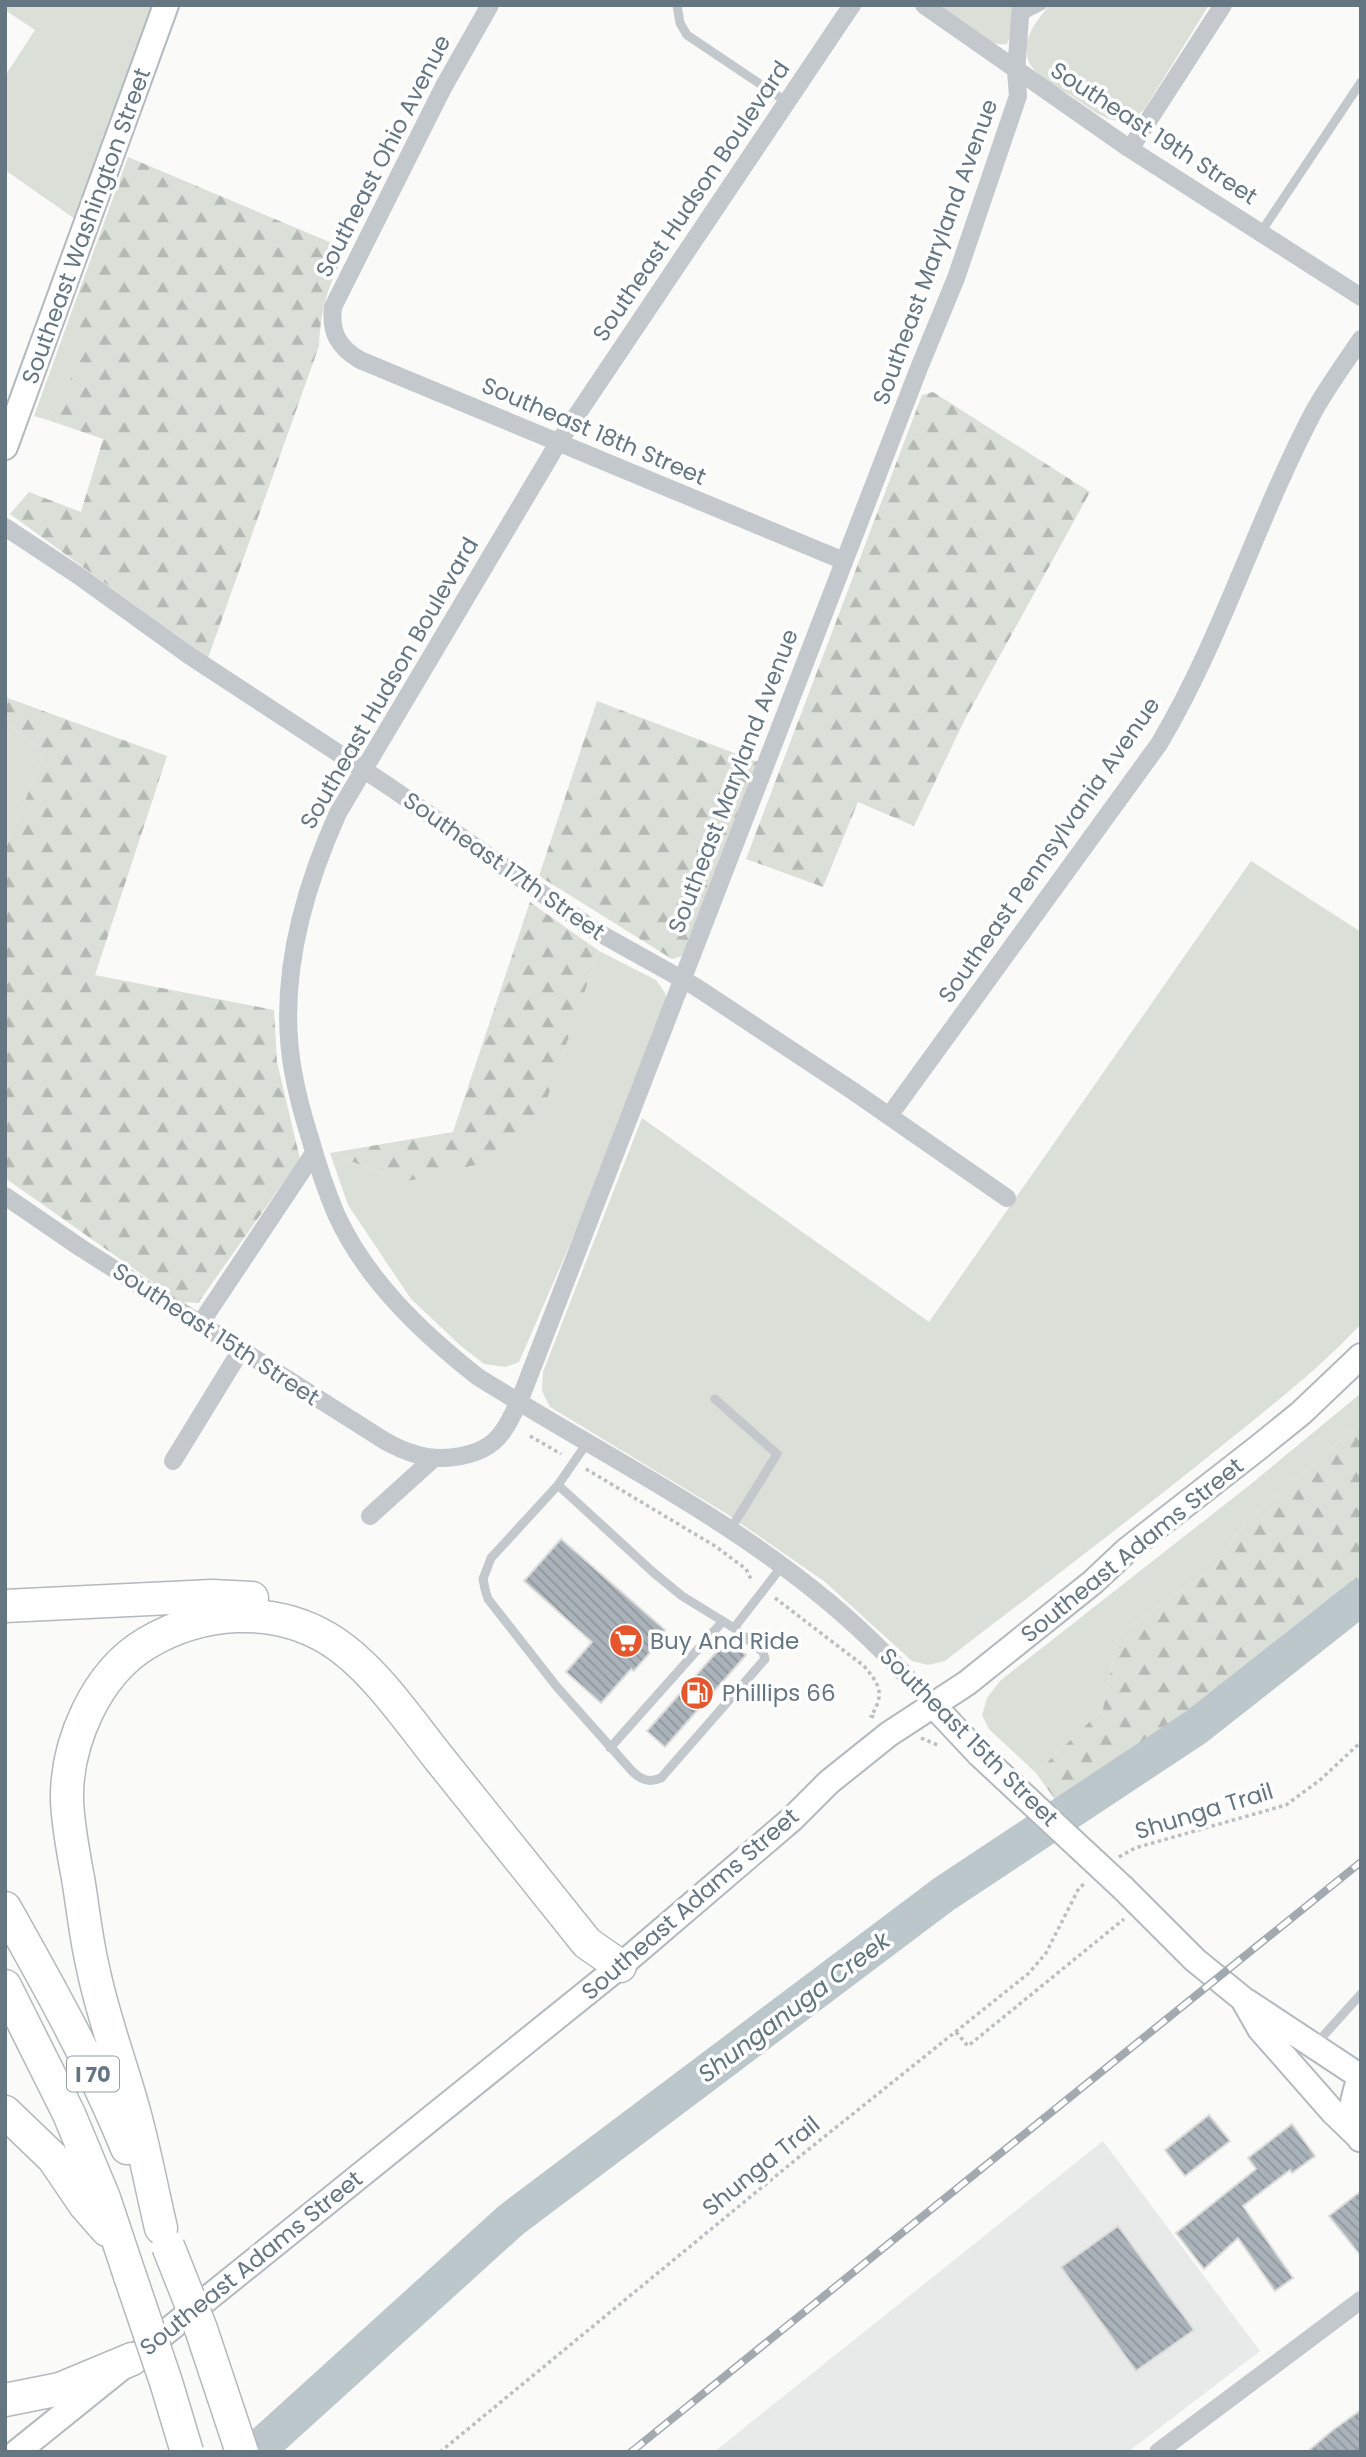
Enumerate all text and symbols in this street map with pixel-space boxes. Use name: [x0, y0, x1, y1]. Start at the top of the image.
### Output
street label: Southeast Ohio Avenue: [308, 29, 458, 283]
street label: Southeast Hudson Boulevard: [585, 54, 797, 348]
street label: Southeast 19th Street: [1044, 54, 1264, 212]
street label: Southeast Washington Street: [14, 63, 158, 389]
street label: Southeast Maryland Avenue: [865, 95, 1005, 409]
street label: Southeast 18th Street: [477, 369, 711, 493]
street label: Southeast Hudson Boulevard: [292, 531, 486, 835]
street label: Southeast Maryland Avenue: [660, 624, 806, 938]
street label: Southeast Pennsylvania Avenue: [931, 691, 1167, 1009]
street label: Southeast 17th Street: [397, 784, 611, 948]
street label: Southeast 15th Street: [106, 1255, 326, 1413]
street label: Southeast Adams Street: [1014, 1450, 1250, 1650]
supermarket icon: Buy And Ride: [607, 1622, 645, 1660]
place label: Buy And Ride: [650, 1625, 799, 1657]
street label: Southeast 15th Street: [873, 1641, 1065, 1833]
fuel station icon: Phillips 66: [678, 1674, 716, 1712]
place label: Phillips 66: [722, 1677, 836, 1709]
street label: Shunga Trail: [1131, 1775, 1277, 1847]
street label: Southeast Adams Street: [575, 1801, 805, 2007]
water label: Shunganuga Creek: [691, 1923, 898, 2090]
road number: I 70: [67, 2056, 119, 2092]
street label: Shunga Trail: [695, 2109, 827, 2223]
street label: Southeast Adams Street: [133, 2163, 369, 2363]

